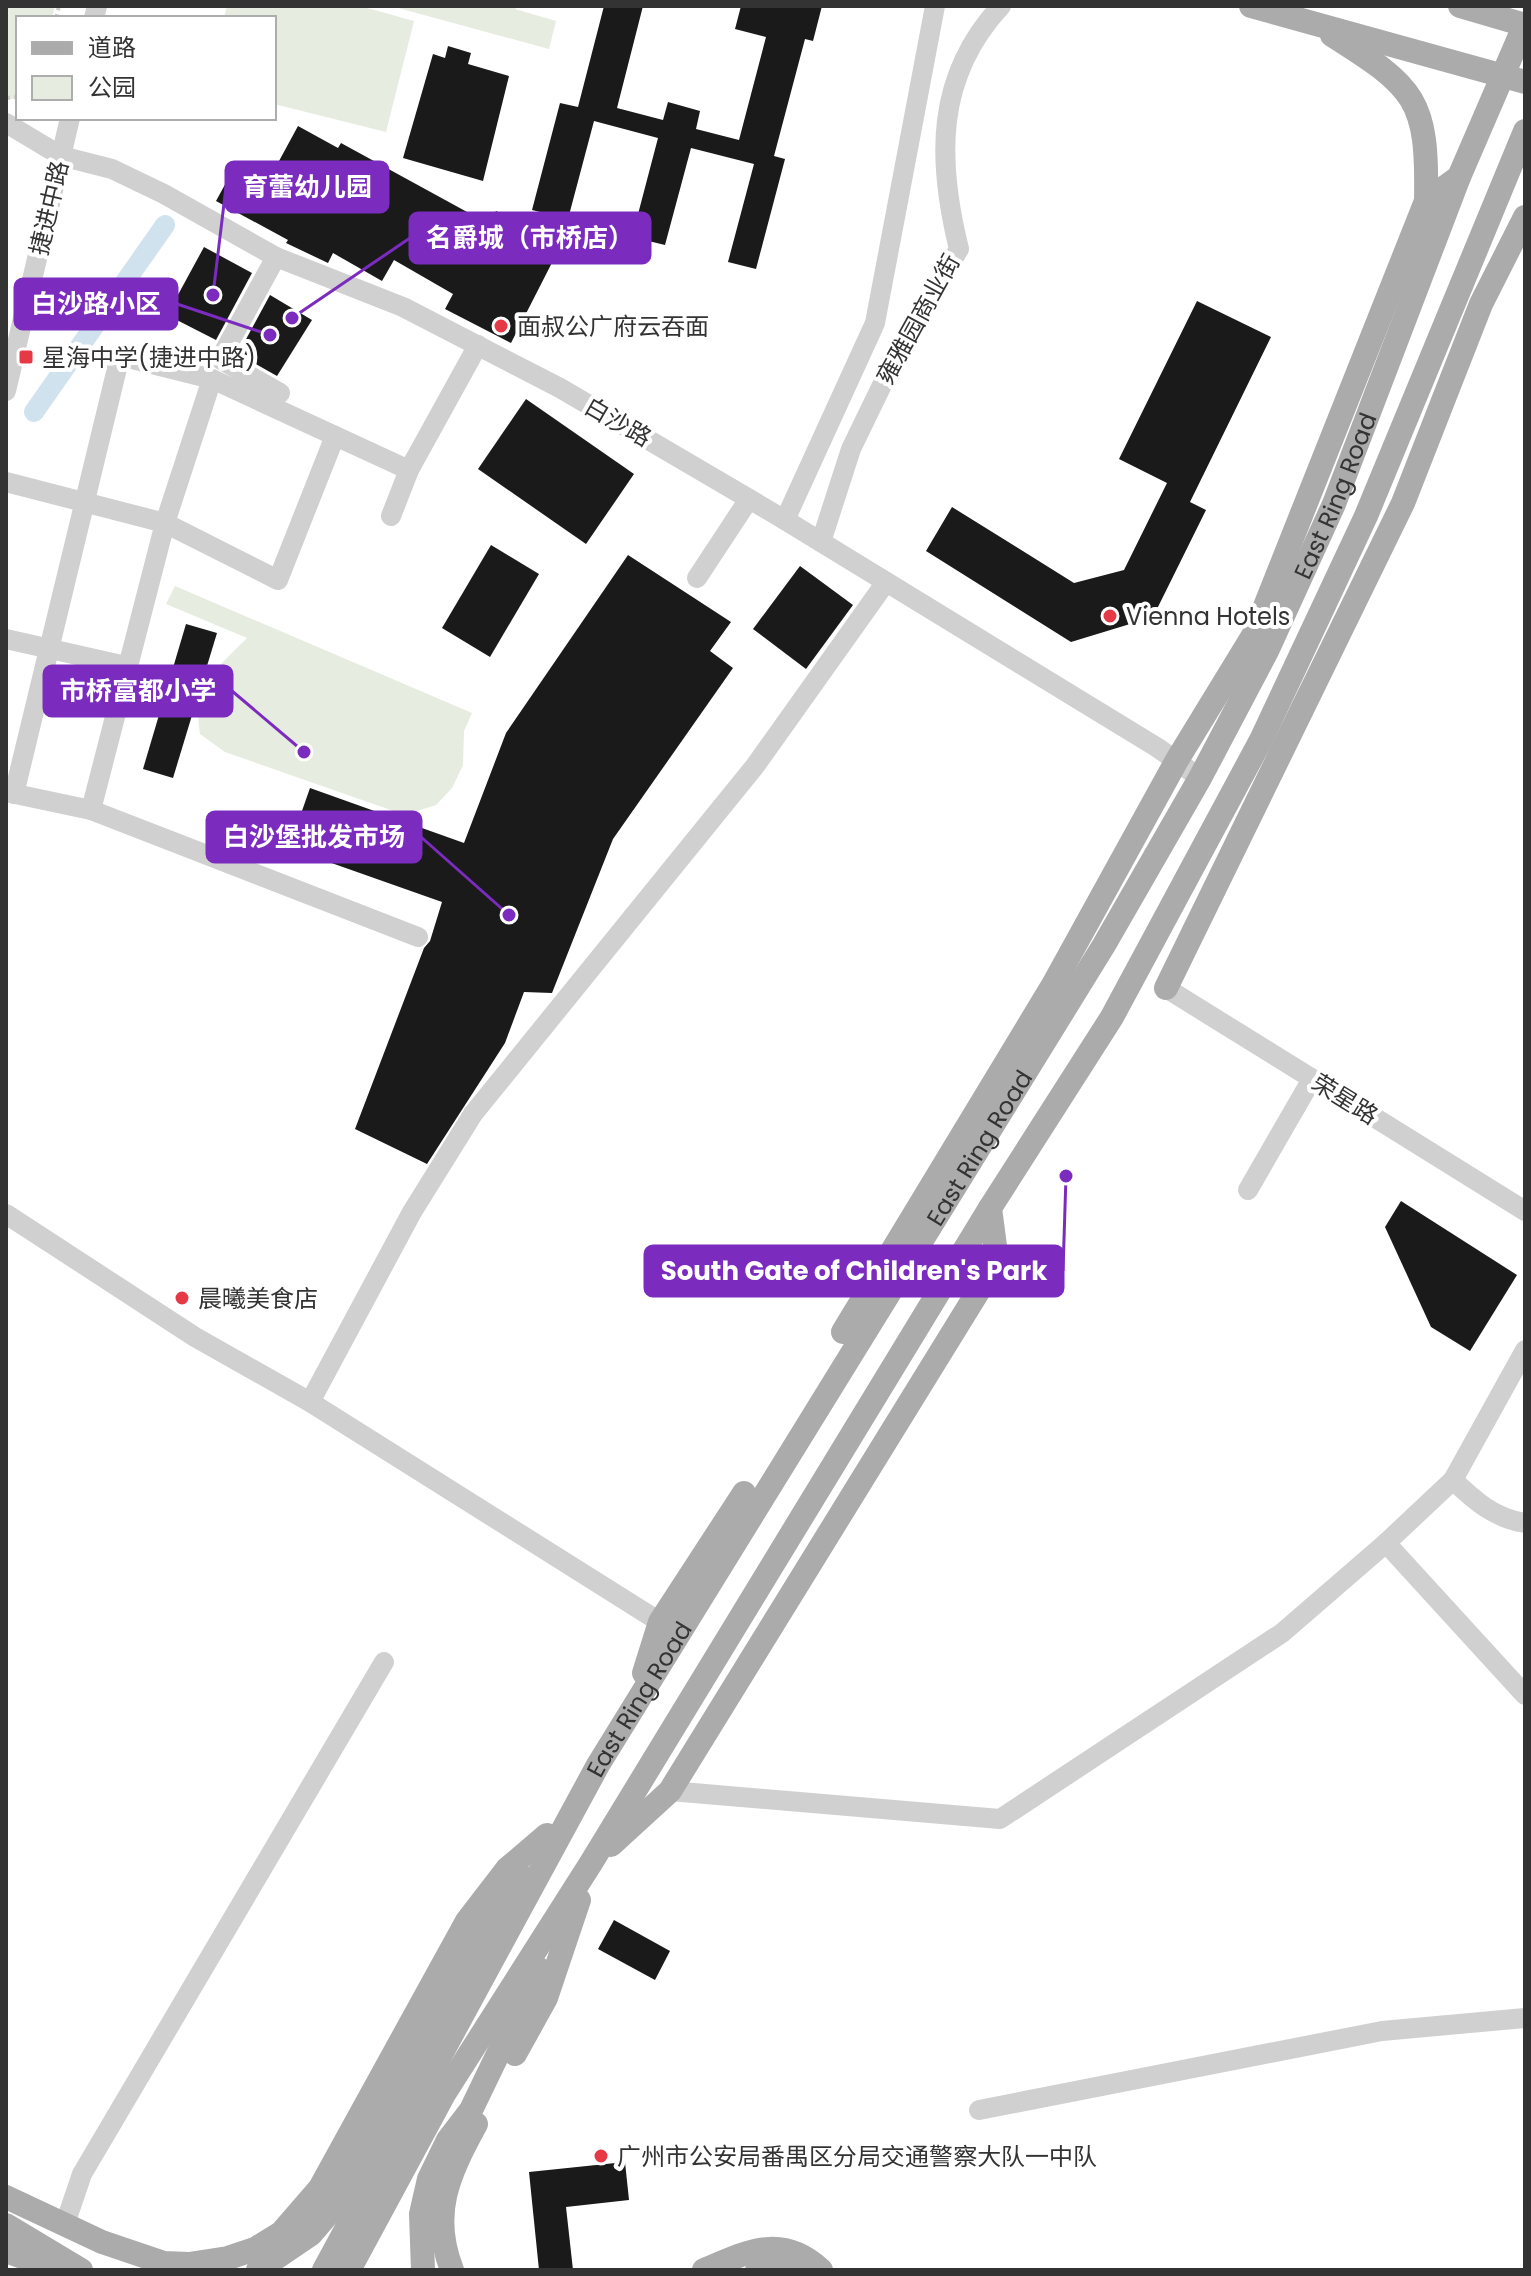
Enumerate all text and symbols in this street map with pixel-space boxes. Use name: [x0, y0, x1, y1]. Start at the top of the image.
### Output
legend: [16, 16, 276, 120]
text: 道路: [88, 31, 136, 64]
text: 公园: [88, 71, 136, 104]
street label: 捷进中路: [22, 158, 76, 258]
callout: 育蕾幼儿园: [226, 162, 388, 212]
text: 育蕾幼儿园: [242, 169, 372, 205]
callout: 名爵城（市桥店）: [410, 213, 650, 263]
text: 名爵城（市桥店）: [426, 220, 634, 256]
street label: 雍雅园商业街: [869, 248, 967, 390]
callout: 白沙路小区: [15, 279, 177, 329]
text: 白沙路小区: [31, 286, 161, 322]
place label: 面叔公广府云吞面: [517, 310, 709, 343]
marker: 面叔公广府云吞面: [492, 317, 510, 335]
place label: 星海中学(捷进中路): [42, 341, 256, 374]
marker: 星海中学(捷进中路): [17, 348, 35, 366]
street label: 白沙路: [579, 390, 657, 454]
street label: East Ring Road: [1286, 408, 1384, 584]
place label: Vienna Hotels: [1126, 600, 1290, 633]
marker: Vienna Hotels: [1101, 607, 1119, 625]
callout: 市桥富都小学: [44, 666, 232, 716]
text: 市桥富都小学: [60, 673, 216, 709]
callout: 白沙堡批发市场: [207, 812, 421, 862]
text: 白沙堡批发市场: [223, 819, 405, 855]
street label: East Ring Road: [918, 1064, 1040, 1232]
street label: 荣星路: [1306, 1066, 1384, 1132]
callout: South Gate of Children's Park: [645, 1246, 1063, 1296]
text: South Gate of Children's Park: [661, 1253, 1047, 1289]
place label: 晨曦美食店: [198, 1282, 318, 1315]
marker: 晨曦美食店: [173, 1289, 191, 1307]
street label: East Ring Road: [578, 1615, 699, 1783]
place label: 广州市公安局番禺区分局交通警察大队一中队: [617, 2140, 1097, 2173]
marker: 广州市公安局番禺区分局交通警察大队一中队: [592, 2147, 610, 2165]

